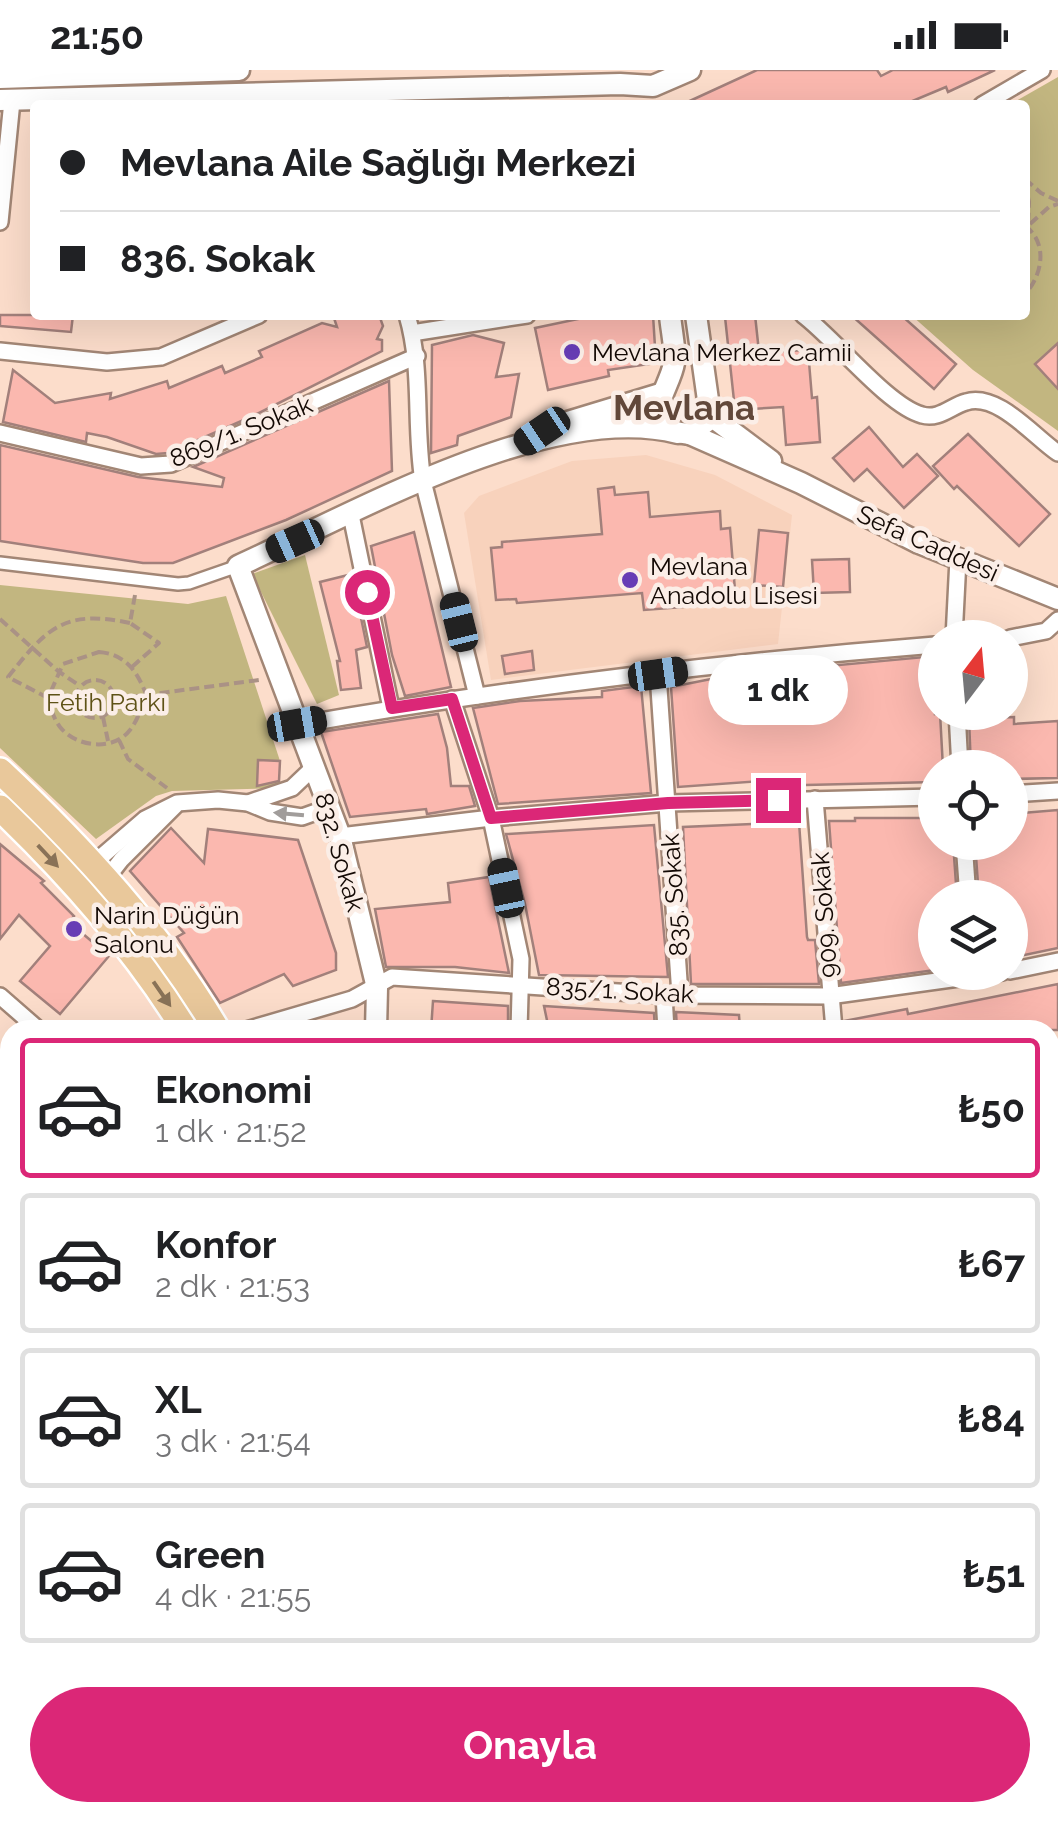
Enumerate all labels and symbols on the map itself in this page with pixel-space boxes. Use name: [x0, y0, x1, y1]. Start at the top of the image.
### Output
place label: Mevlana Merkez Camii: [592, 337, 852, 367]
marker: Mevlana Merkez Camii: [561, 341, 583, 363]
district label: Mevlana: [613, 387, 755, 428]
street label: 869/1. Sokak: [165, 389, 317, 473]
car: [509, 402, 575, 460]
street label: Sefa Caddesi: [852, 498, 1004, 588]
car: [261, 515, 329, 567]
place label: Mevlana Anadolu Lisesi: [650, 551, 818, 610]
marker: Mevlana Anadolu Lisesi: [619, 569, 641, 591]
route start: [345, 570, 390, 615]
car: [437, 589, 481, 655]
north arrow: [918, 620, 1028, 730]
car: [626, 655, 690, 693]
callout: 1 dk: [708, 655, 848, 725]
park label: Fetih Parkı: [46, 687, 166, 717]
car: [265, 704, 329, 744]
route end: [756, 778, 801, 823]
street label: 832. Sokak: [309, 789, 371, 916]
one-way arrow: [273, 805, 304, 821]
street label: 835. Sokak: [655, 832, 693, 957]
one-way arrow: [36, 844, 59, 868]
street label: 909. Sokak: [805, 850, 843, 979]
car: [485, 856, 527, 920]
place label: Narin Düğün Salonu: [94, 900, 240, 959]
marker: Narin Düğün Salonu: [63, 918, 85, 940]
street label: 835/1. Sokak: [545, 971, 696, 1009]
one-way arrow: [152, 981, 171, 1008]

